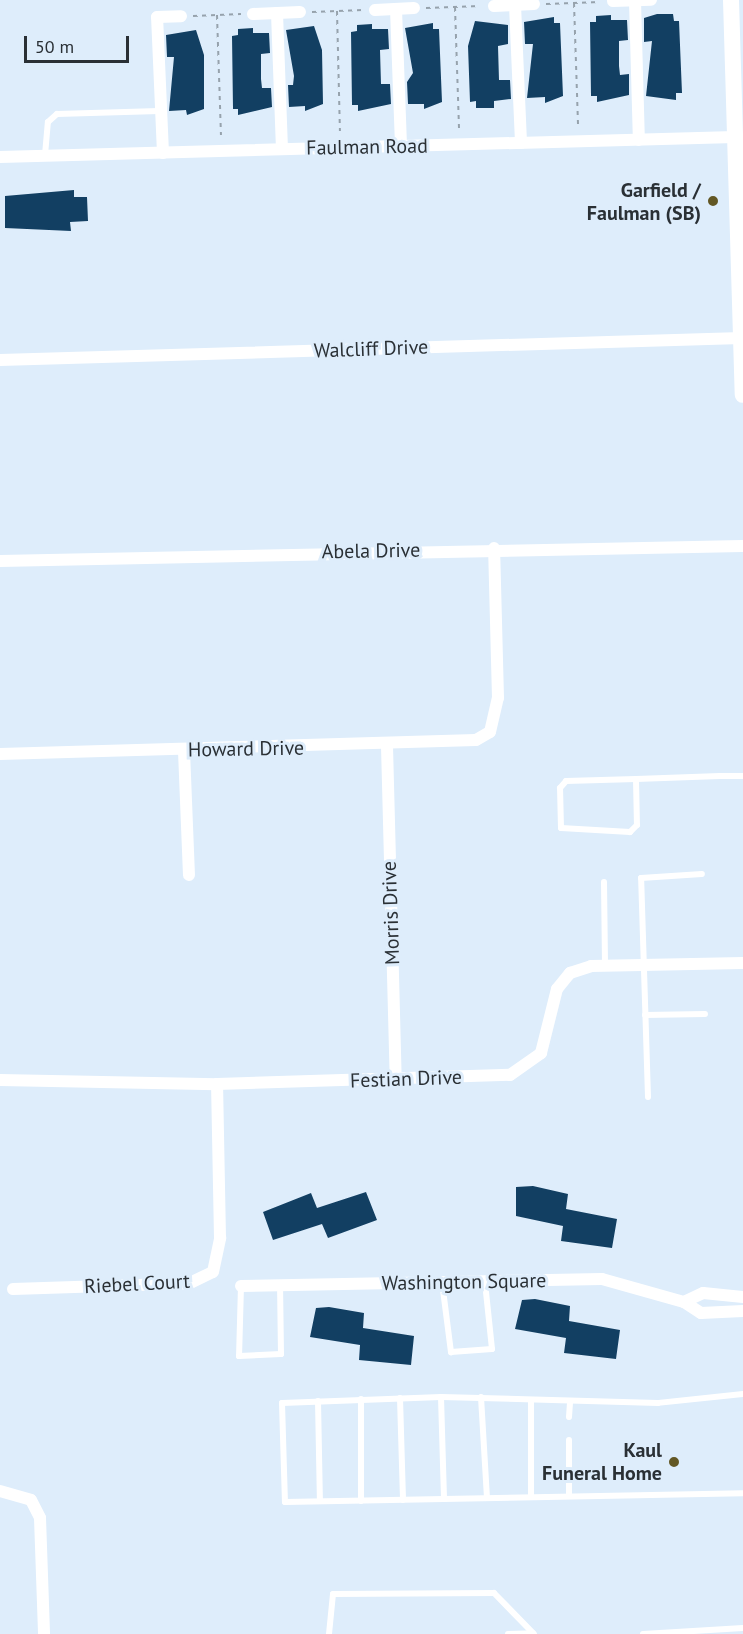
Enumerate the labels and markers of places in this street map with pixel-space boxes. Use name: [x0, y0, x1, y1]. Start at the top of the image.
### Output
place label: Garfield / Faulman (SB): [587, 178, 701, 225]
marker: Garfield / Faulman (SB): [706, 194, 720, 208]
place label: Kaul Funeral Home: [542, 1438, 662, 1485]
marker: Kaul Funeral Home: [667, 1455, 681, 1469]

